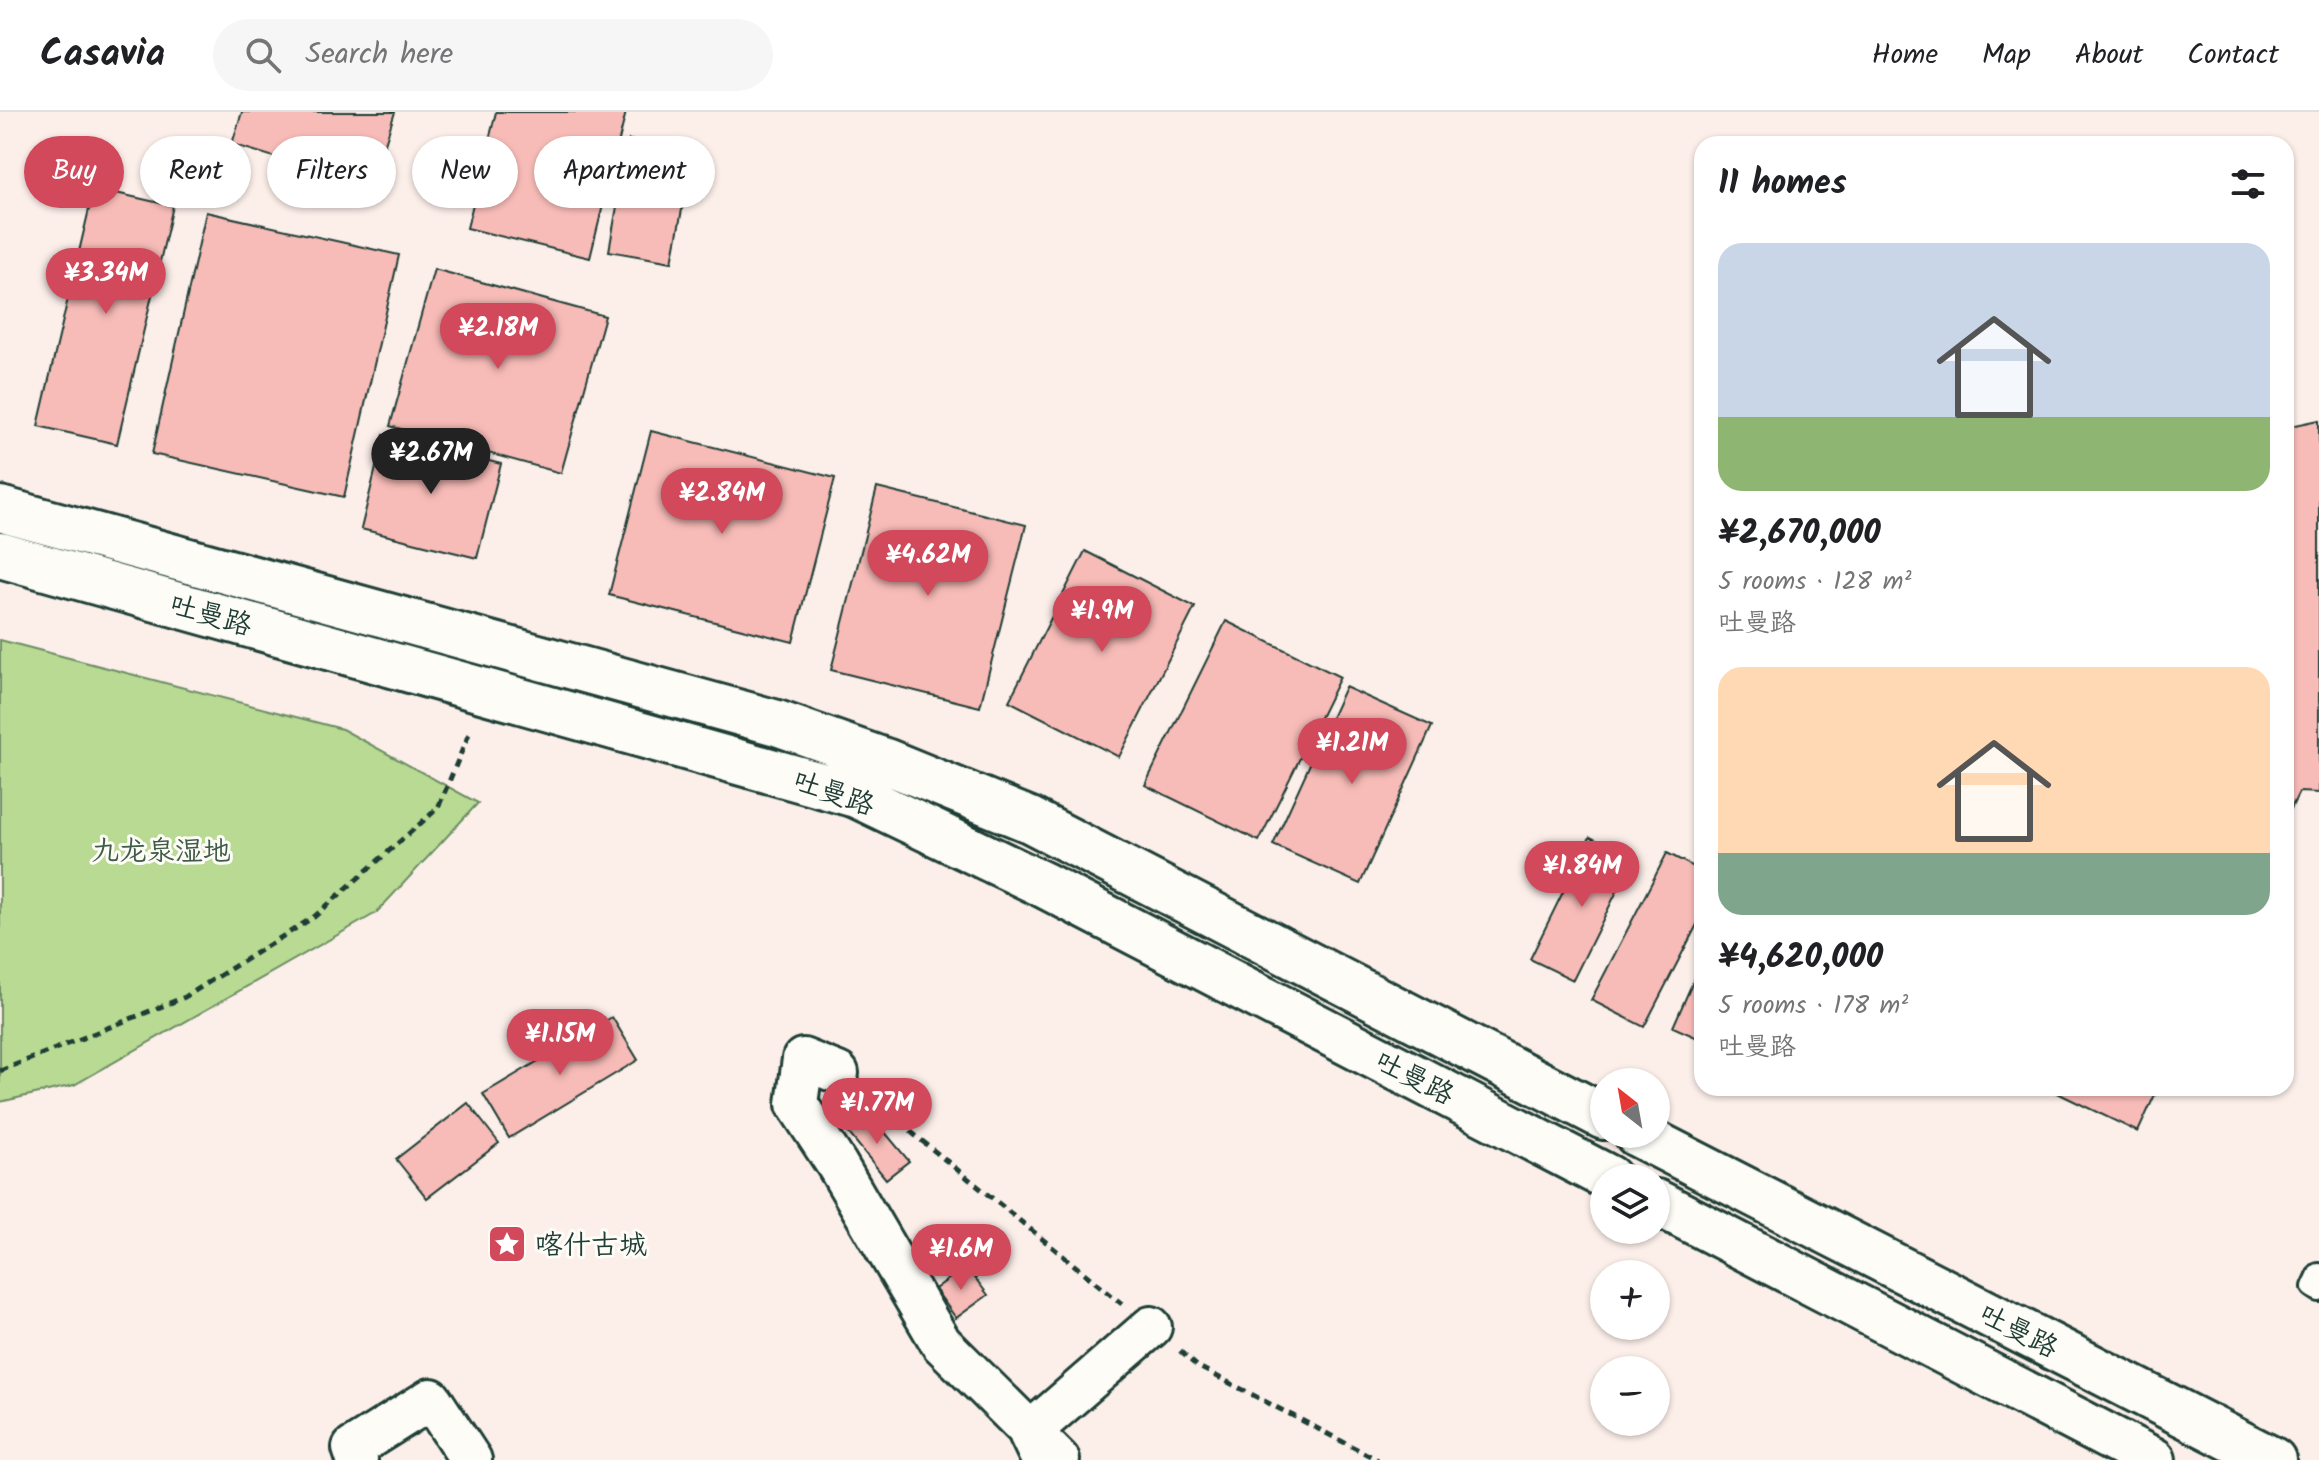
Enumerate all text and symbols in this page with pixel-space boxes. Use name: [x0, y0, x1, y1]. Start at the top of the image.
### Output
search box: [213, 19, 773, 91]
text: Casavia: [40, 25, 165, 85]
text: Search here: [305, 31, 453, 79]
icon: search: [241, 33, 285, 77]
text: Home: [1872, 33, 1938, 78]
text: Map: [1982, 33, 2031, 78]
text: About: [2075, 33, 2143, 78]
text: Contact: [2187, 33, 2279, 78]
chip: Buy: [24, 136, 124, 208]
chip: Rent: [140, 136, 251, 208]
chip: Filters: [267, 136, 396, 208]
chip: New: [412, 136, 518, 208]
chip: Apartment: [534, 136, 715, 208]
text: 11 homes: [1718, 157, 1847, 211]
icon: filters: [2226, 162, 2270, 206]
pin: ¥3.34M: [41, 248, 171, 316]
text: ¥3.34M: [64, 253, 148, 295]
icon: home: [1922, 295, 2066, 439]
pin: ¥2.18M: [433, 303, 563, 371]
text: ¥2.18M: [458, 308, 538, 350]
pin: ¥2.67M: [366, 428, 496, 496]
text: ¥2.67M: [389, 433, 473, 475]
pin: ¥2.84M: [657, 468, 787, 536]
text: ¥2.84M: [679, 473, 765, 515]
text: ¥2,670,000: [1718, 507, 1881, 561]
pin: ¥4.62M: [863, 530, 993, 598]
text: ¥4.62M: [885, 535, 971, 577]
text: 5 rooms · 128 m²: [1718, 561, 1911, 603]
street label: 吐曼路: [164, 583, 257, 650]
pin: ¥1.9M: [1046, 586, 1158, 654]
text: ¥1.9M: [1071, 591, 1133, 633]
text: 吐曼路: [1718, 603, 1796, 645]
pin: ¥1.21M: [1287, 718, 1417, 786]
icon: home: [1922, 719, 2066, 863]
text: ¥1.21M: [1316, 723, 1388, 765]
street label: 吐曼路: [786, 759, 880, 829]
park label: 九龙泉湿地: [91, 830, 231, 875]
pin: ¥1.84M: [1517, 841, 1647, 909]
text: ¥1.84M: [1542, 846, 1622, 888]
text: ¥4,620,000: [1718, 931, 1883, 985]
text: 5 rooms · 178 m²: [1718, 985, 1908, 1027]
pin: ¥1.15M: [495, 1009, 625, 1077]
text: ¥1.15M: [525, 1014, 595, 1056]
text: 吐曼路: [1718, 1027, 1796, 1069]
street label: 吐曼路: [1366, 1040, 1462, 1118]
north arrow: [1590, 1068, 1670, 1148]
map controls: [1590, 1068, 1670, 1436]
pin: ¥1.77M: [812, 1078, 942, 1146]
text: ¥1.77M: [840, 1083, 914, 1125]
button: layers: [1590, 1164, 1670, 1244]
place icon: 喀什古城: [486, 1223, 528, 1265]
place label: 喀什古城: [535, 1224, 647, 1269]
pin: ¥1.6M: [905, 1224, 1017, 1292]
text: ¥1.6M: [929, 1229, 993, 1271]
button: +: [1590, 1260, 1670, 1340]
street label: 吐曼路: [1970, 1293, 2066, 1371]
button: −: [1590, 1356, 1670, 1436]

